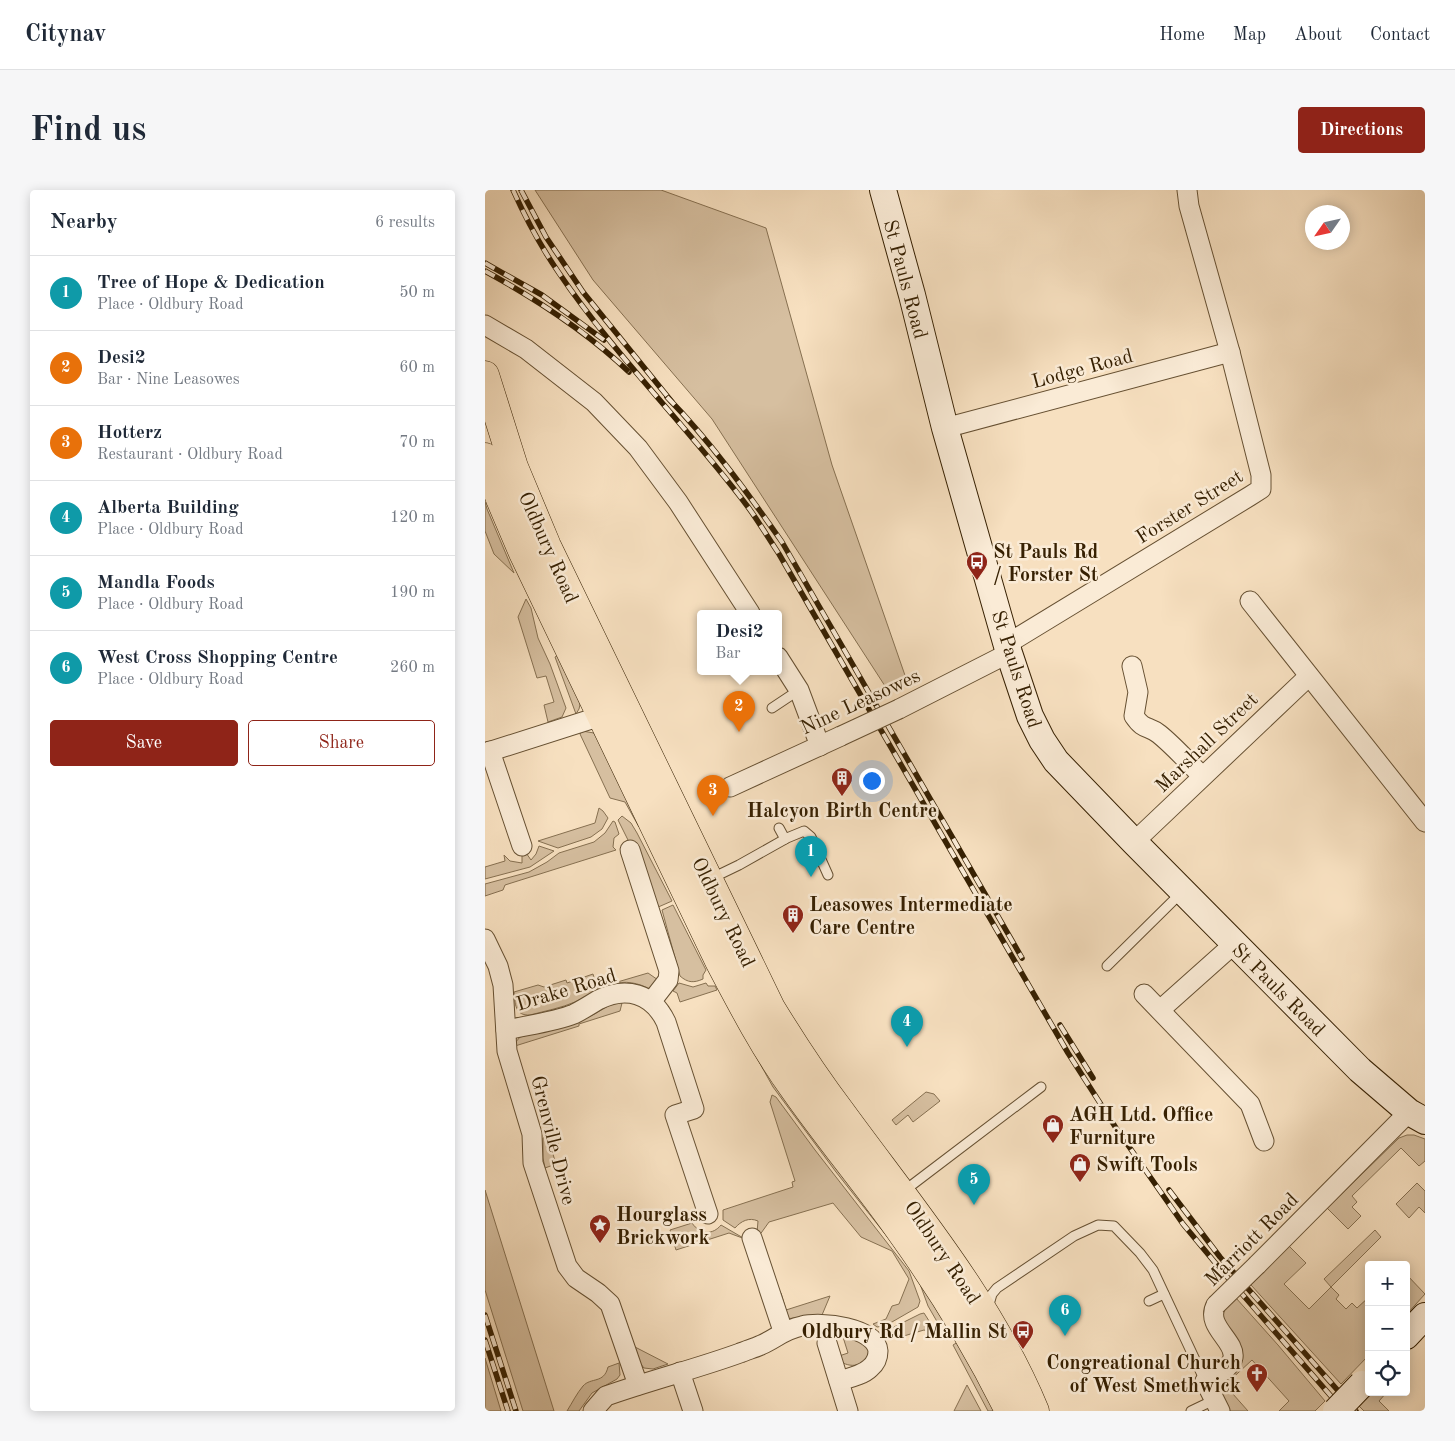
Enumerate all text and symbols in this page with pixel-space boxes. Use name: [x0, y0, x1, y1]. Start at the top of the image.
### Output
text: Citynav: [25, 23, 106, 47]
text: Home: [1159, 26, 1205, 44]
text: Map: [1233, 26, 1266, 44]
text: About: [1294, 26, 1342, 44]
text: Contact: [1370, 26, 1430, 44]
button: Directions: [1298, 107, 1425, 153]
text: Find us: [30, 113, 146, 148]
north arrow: [1305, 205, 1350, 250]
text: Nearby: [50, 212, 118, 233]
text: 6 results: [375, 215, 435, 231]
street label: St Pauls Road: [879, 218, 930, 341]
text: Tree of Hope & Dedication: [97, 274, 325, 293]
text: 1: [61, 285, 71, 301]
text: 50 m: [399, 285, 435, 301]
text: Place · Oldbury Road: [97, 297, 244, 313]
street label: Lodge Road: [1030, 347, 1135, 393]
text: Desi2: [97, 349, 146, 368]
text: 2: [61, 360, 71, 376]
text: 60 m: [399, 360, 435, 376]
text: Bar · Nine Leasowes: [97, 372, 240, 388]
text: Hotterz: [97, 424, 162, 443]
text: 3: [61, 435, 71, 451]
text: 70 m: [399, 435, 435, 451]
text: Restaurant · Oldbury Road: [97, 447, 283, 463]
street label: Forster Street: [1133, 467, 1247, 548]
street label: Oldbury Road: [514, 489, 581, 607]
text: Alberta Building: [97, 499, 239, 518]
text: 4: [61, 510, 71, 526]
text: 120 m: [390, 510, 435, 526]
text: Place · Oldbury Road: [97, 522, 244, 538]
place label: St Pauls Rd / Forster St: [993, 543, 1099, 586]
bus stop icon: St Pauls Rd / Forster St: [965, 550, 989, 581]
text: Mandla Foods: [97, 574, 215, 593]
text: 5: [61, 585, 71, 601]
text: 190 m: [390, 585, 435, 601]
text: Place · Oldbury Road: [97, 597, 244, 613]
street label: St Pauls Road: [987, 608, 1044, 731]
popup: [697, 610, 782, 675]
text: Desi2: [715, 623, 764, 642]
text: Bar: [715, 646, 741, 662]
text: West Cross Shopping Centre: [97, 649, 338, 668]
text: 6: [61, 660, 71, 676]
text: 260 m: [390, 660, 435, 676]
street label: Nine Leasowes: [798, 666, 924, 739]
text: Place · Oldbury Road: [97, 672, 244, 688]
street label: Marshall Street: [1152, 690, 1262, 797]
pin: 2: [723, 691, 755, 732]
button: Save: [50, 720, 238, 766]
button: Share: [248, 720, 435, 766]
building icon: Halcyon Birth Centre: [830, 766, 854, 797]
your location: [859, 768, 885, 794]
pin: 3: [697, 775, 729, 816]
place label: Halcyon Birth Centre: [747, 802, 937, 822]
pin: 1: [795, 836, 827, 877]
street label: Oldbury Road: [687, 855, 757, 971]
place label: Leasowes Intermediate Care Centre: [809, 896, 1013, 939]
building icon: Leasowes Intermediate Care Centre: [781, 903, 805, 934]
street label: St Pauls Road: [1227, 940, 1328, 1041]
street label: Drake Road: [514, 966, 619, 1016]
pin: 4: [891, 1006, 923, 1047]
street label: Grenville Drive: [526, 1074, 578, 1207]
place label: AGH Ltd. Office Furniture: [1069, 1106, 1214, 1149]
shop icon: AGH Ltd. Office Furniture: [1041, 1113, 1065, 1144]
shop icon: Swift Tools: [1068, 1152, 1092, 1183]
place label: Swift Tools: [1096, 1156, 1198, 1176]
pin: 5: [958, 1164, 990, 1205]
street label: Marriott Road: [1202, 1190, 1303, 1291]
street label: Oldbury Road: [900, 1198, 983, 1308]
place label: Hourglass Brickwork: [616, 1206, 710, 1249]
place icon: Hourglass Brickwork: [588, 1213, 612, 1244]
map controls: [1365, 1261, 1410, 1396]
button: +: [1365, 1261, 1410, 1306]
pin: 6: [1049, 1295, 1081, 1336]
button: −: [1365, 1306, 1410, 1351]
bus stop icon: Oldbury Rd / Mallin St: [1011, 1319, 1035, 1350]
place label: Oldbury Rd / Mallin St: [801, 1323, 1007, 1343]
button: locate: [1365, 1351, 1410, 1396]
place label: Congreational Church of West Smethwick: [1046, 1354, 1241, 1397]
church icon: Congreational Church of West Smethwick: [1245, 1362, 1269, 1393]

